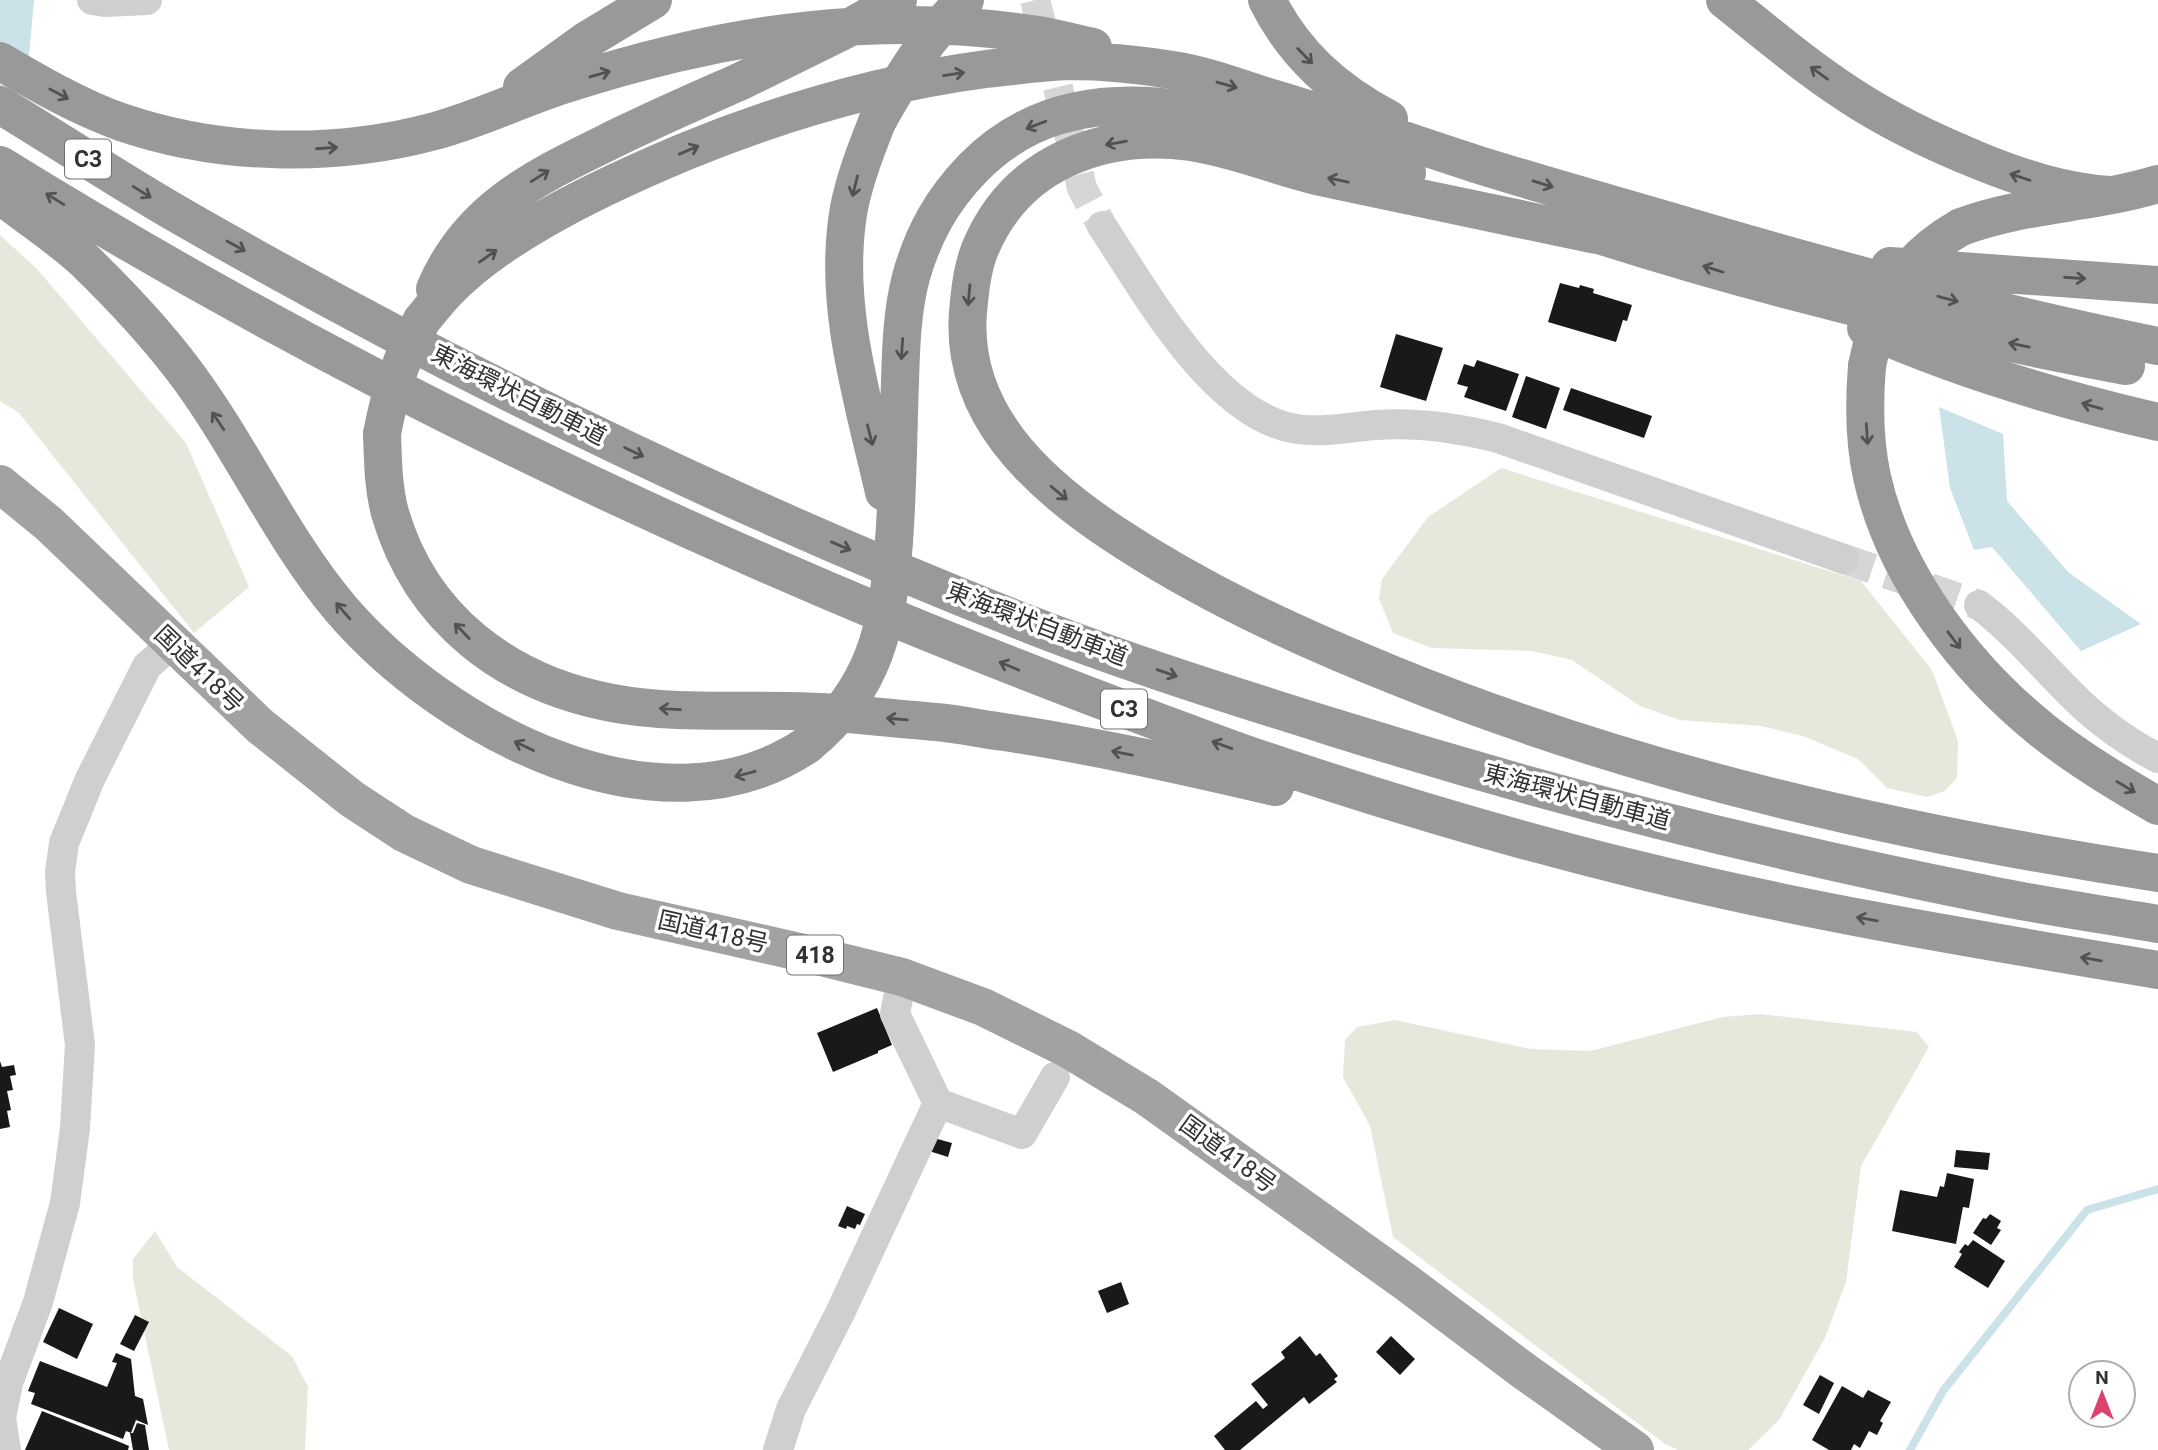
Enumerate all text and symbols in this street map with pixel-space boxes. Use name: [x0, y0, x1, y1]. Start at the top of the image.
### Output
one-way arrow: [1296, 47, 1313, 64]
one-way arrow: [1810, 66, 1829, 80]
one-way arrow: [588, 67, 610, 80]
one-way arrow: [942, 67, 965, 80]
one-way arrow: [1216, 79, 1238, 92]
one-way arrow: [49, 88, 69, 102]
one-way arrow: [1025, 119, 1047, 132]
one-way arrow: [1105, 137, 1127, 150]
road number: C3: [65, 140, 111, 178]
one-way arrow: [315, 141, 338, 154]
one-way arrow: [678, 143, 699, 156]
one-way arrow: [529, 169, 549, 183]
one-way arrow: [2009, 170, 2031, 183]
one-way arrow: [1327, 173, 1350, 187]
one-way arrow: [848, 174, 861, 197]
one-way arrow: [1532, 178, 1554, 191]
one-way arrow: [131, 185, 151, 199]
one-way arrow: [46, 192, 66, 206]
one-way arrow: [225, 239, 245, 253]
one-way arrow: [478, 249, 497, 263]
one-way arrow: [1702, 262, 1724, 275]
one-way arrow: [2063, 272, 2086, 285]
one-way arrow: [963, 284, 976, 306]
one-way arrow: [1936, 293, 1959, 306]
one-way arrow: [895, 337, 908, 360]
one-way arrow: [2008, 337, 2031, 351]
street label: 東海環状自動車道: [427, 339, 611, 451]
one-way arrow: [2081, 398, 2103, 411]
one-way arrow: [211, 412, 225, 431]
one-way arrow: [1860, 422, 1873, 445]
one-way arrow: [864, 423, 877, 446]
one-way arrow: [622, 446, 644, 459]
one-way arrow: [1049, 485, 1067, 501]
one-way arrow: [830, 540, 851, 553]
street label: 東海環状自動車道: [942, 577, 1132, 671]
one-way arrow: [335, 602, 351, 620]
street label: 国道418号: [149, 620, 249, 718]
one-way arrow: [453, 623, 470, 640]
one-way arrow: [1947, 630, 1962, 649]
one-way arrow: [998, 658, 1020, 671]
one-way arrow: [1156, 667, 1177, 680]
road number: C3: [1101, 690, 1147, 729]
one-way arrow: [659, 702, 682, 715]
one-way arrow: [886, 712, 909, 725]
one-way arrow: [1211, 738, 1233, 751]
one-way arrow: [514, 739, 535, 753]
one-way arrow: [1111, 745, 1134, 759]
street label: 東海環状自動車道: [1481, 759, 1673, 835]
one-way arrow: [734, 768, 757, 781]
one-way arrow: [2115, 780, 2135, 794]
street label: 国道418号: [655, 906, 771, 958]
one-way arrow: [1856, 912, 1879, 925]
road number: 418: [787, 936, 843, 974]
one-way arrow: [2080, 952, 2103, 965]
street label: 国道418号: [1174, 1110, 1282, 1198]
north arrow: [2067, 1359, 2137, 1429]
text: N: [2095, 1366, 2109, 1389]

